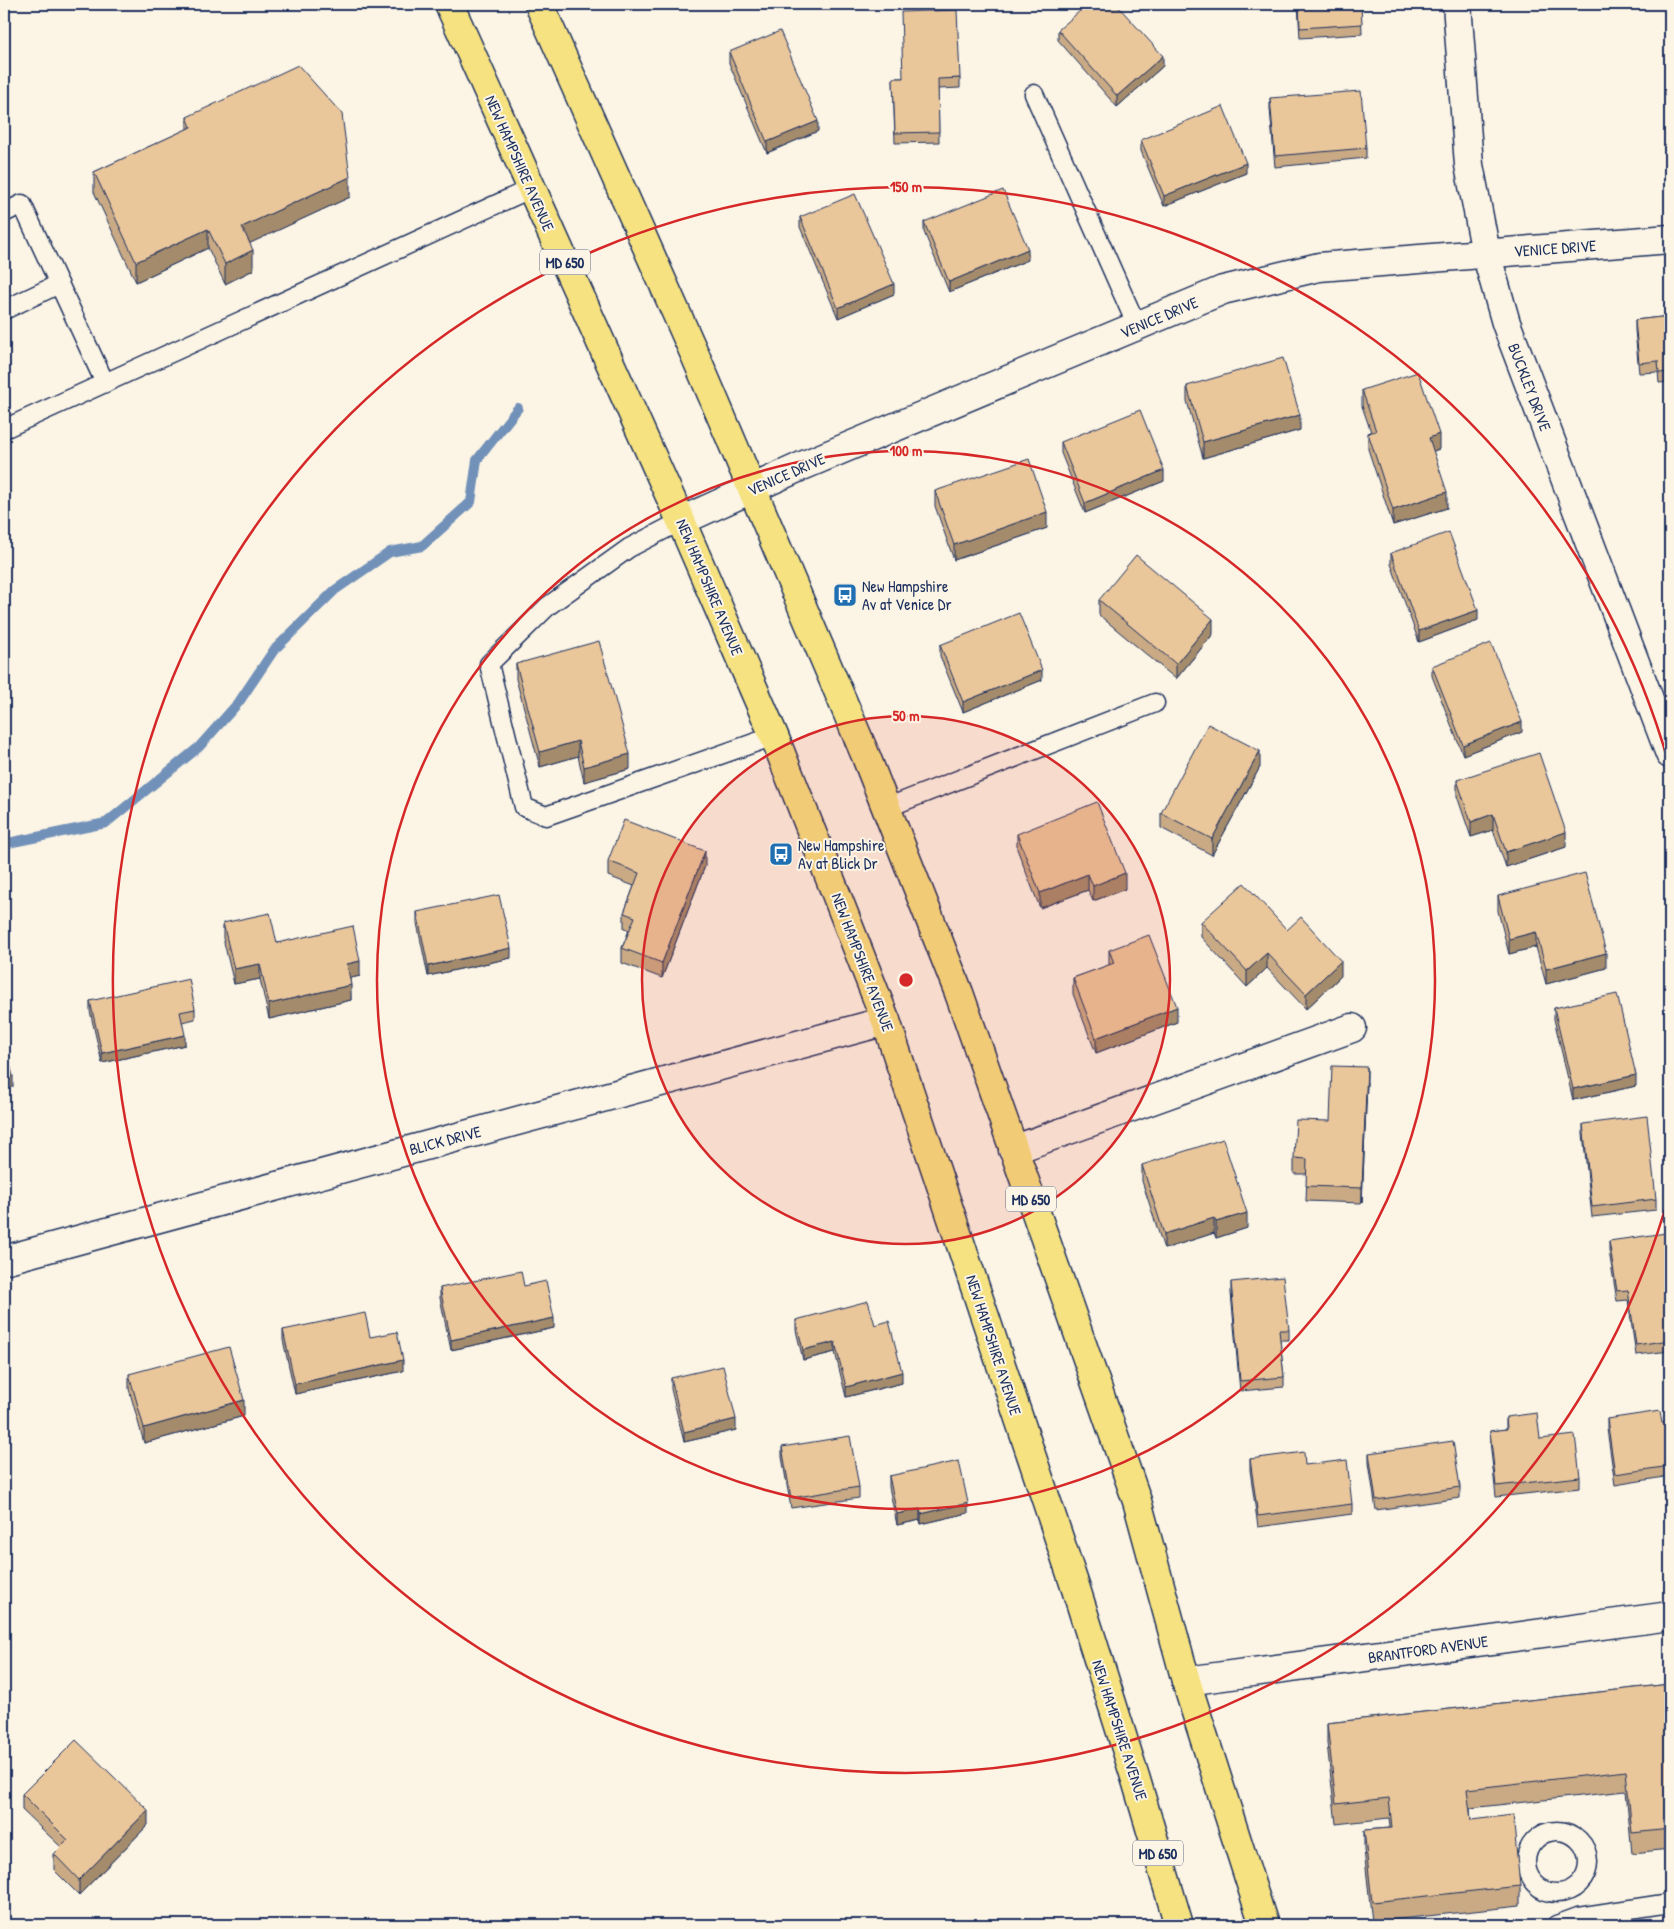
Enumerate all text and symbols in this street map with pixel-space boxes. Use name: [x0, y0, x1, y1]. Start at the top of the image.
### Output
street label: NEW HAMPSHIRE AVENUE: [480, 92, 560, 234]
text: 150 m: [890, 176, 922, 197]
street label: VENICE DRIVE: [1513, 234, 1597, 262]
road number: MD 650: [540, 250, 590, 274]
street label: VENICE DRIVE: [1117, 291, 1201, 343]
street label: BUCKLEY DRIVE: [1503, 340, 1557, 434]
text: 100 m: [890, 440, 922, 461]
street label: VENICE DRIVE: [744, 447, 828, 501]
street label: NEW HAMPSHIRE AVENUE: [671, 515, 749, 659]
place label: New Hampshire Av at Venice Dr: [862, 575, 952, 615]
bus stop icon: New Hampshire Av at Venice Dr: [832, 582, 858, 608]
text: 50 m: [893, 705, 919, 726]
place label: New Hampshire Av at Blick Dr: [798, 834, 885, 874]
bus stop icon: New Hampshire Av at Blick Dr: [768, 841, 794, 867]
street label: NEW HAMPSHIRE AVENUE: [826, 890, 900, 1034]
centre of rings: [897, 971, 915, 989]
street label: BLICK DRIVE: [407, 1120, 483, 1160]
road number: MD 650: [1006, 1186, 1056, 1212]
street label: NEW HAMPSHIRE AVENUE: [961, 1272, 1027, 1418]
street label: BRANTFORD AVENUE: [1367, 1630, 1489, 1668]
street label: NEW HAMPSHIRE AVENUE: [1087, 1657, 1153, 1803]
road number: MD 650: [1133, 1840, 1183, 1866]

